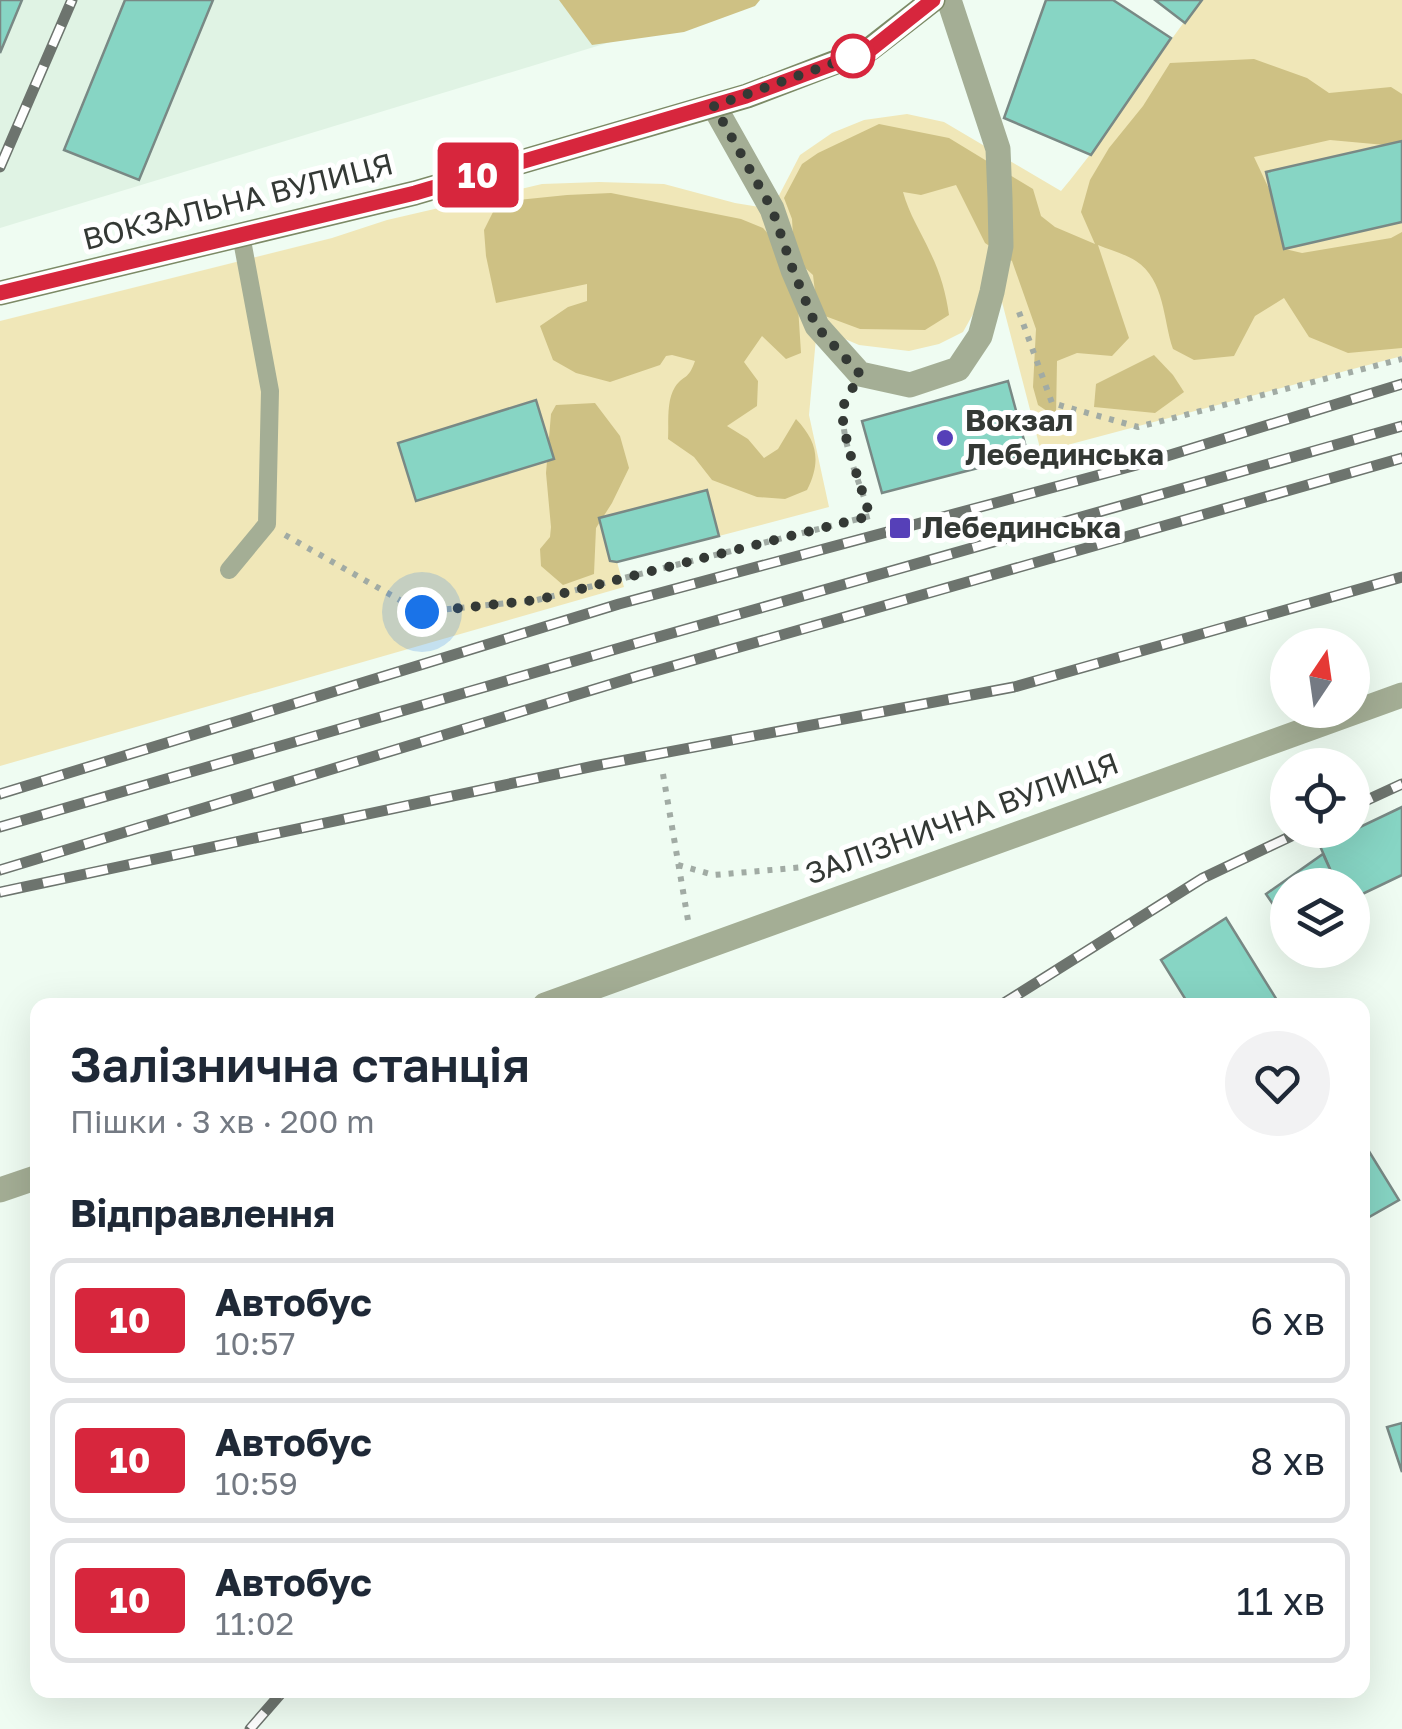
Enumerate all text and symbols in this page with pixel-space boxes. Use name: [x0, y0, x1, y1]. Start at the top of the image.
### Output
unlabelled marker: [832, 35, 874, 77]
line badge: 10: [433, 142, 523, 208]
street label: ВОКЗАЛЬНА ВУЛИЦЯ: [79, 145, 397, 257]
text: 10: [458, 154, 498, 196]
place label: Вокзал Лебединська: [965, 402, 1164, 472]
marker: Вокзал Лебединська: [934, 427, 956, 449]
place label: Лебединська: [922, 509, 1121, 545]
marker: Лебединська: [887, 515, 913, 541]
your location: [397, 587, 447, 637]
north arrow: [1270, 628, 1370, 728]
map controls: [1270, 628, 1370, 968]
street label: ЗАЛІЗНИЧНА ВУЛИЦЯ: [800, 745, 1123, 892]
button: locate: [1270, 748, 1370, 848]
button: layers: [1270, 868, 1370, 968]
button: heart: [1225, 1031, 1330, 1136]
text: Залізнична станція: [70, 1035, 530, 1093]
text: Пішки · 3 хв · 200 m: [70, 1102, 375, 1140]
text: Відправлення: [70, 1190, 335, 1235]
text: Автобус: [215, 1279, 372, 1324]
text: 6 хв: [1250, 1298, 1325, 1343]
text: 10: [110, 1299, 150, 1341]
text: 10:57: [215, 1324, 295, 1362]
text: Автобус: [215, 1419, 372, 1464]
text: 8 хв: [1250, 1438, 1325, 1483]
text: 10: [110, 1439, 150, 1481]
text: 10:59: [215, 1464, 298, 1502]
text: Автобус: [215, 1559, 372, 1604]
text: 11 хв: [1236, 1578, 1325, 1623]
text: 10: [110, 1579, 150, 1621]
text: 11:02: [215, 1604, 294, 1642]

